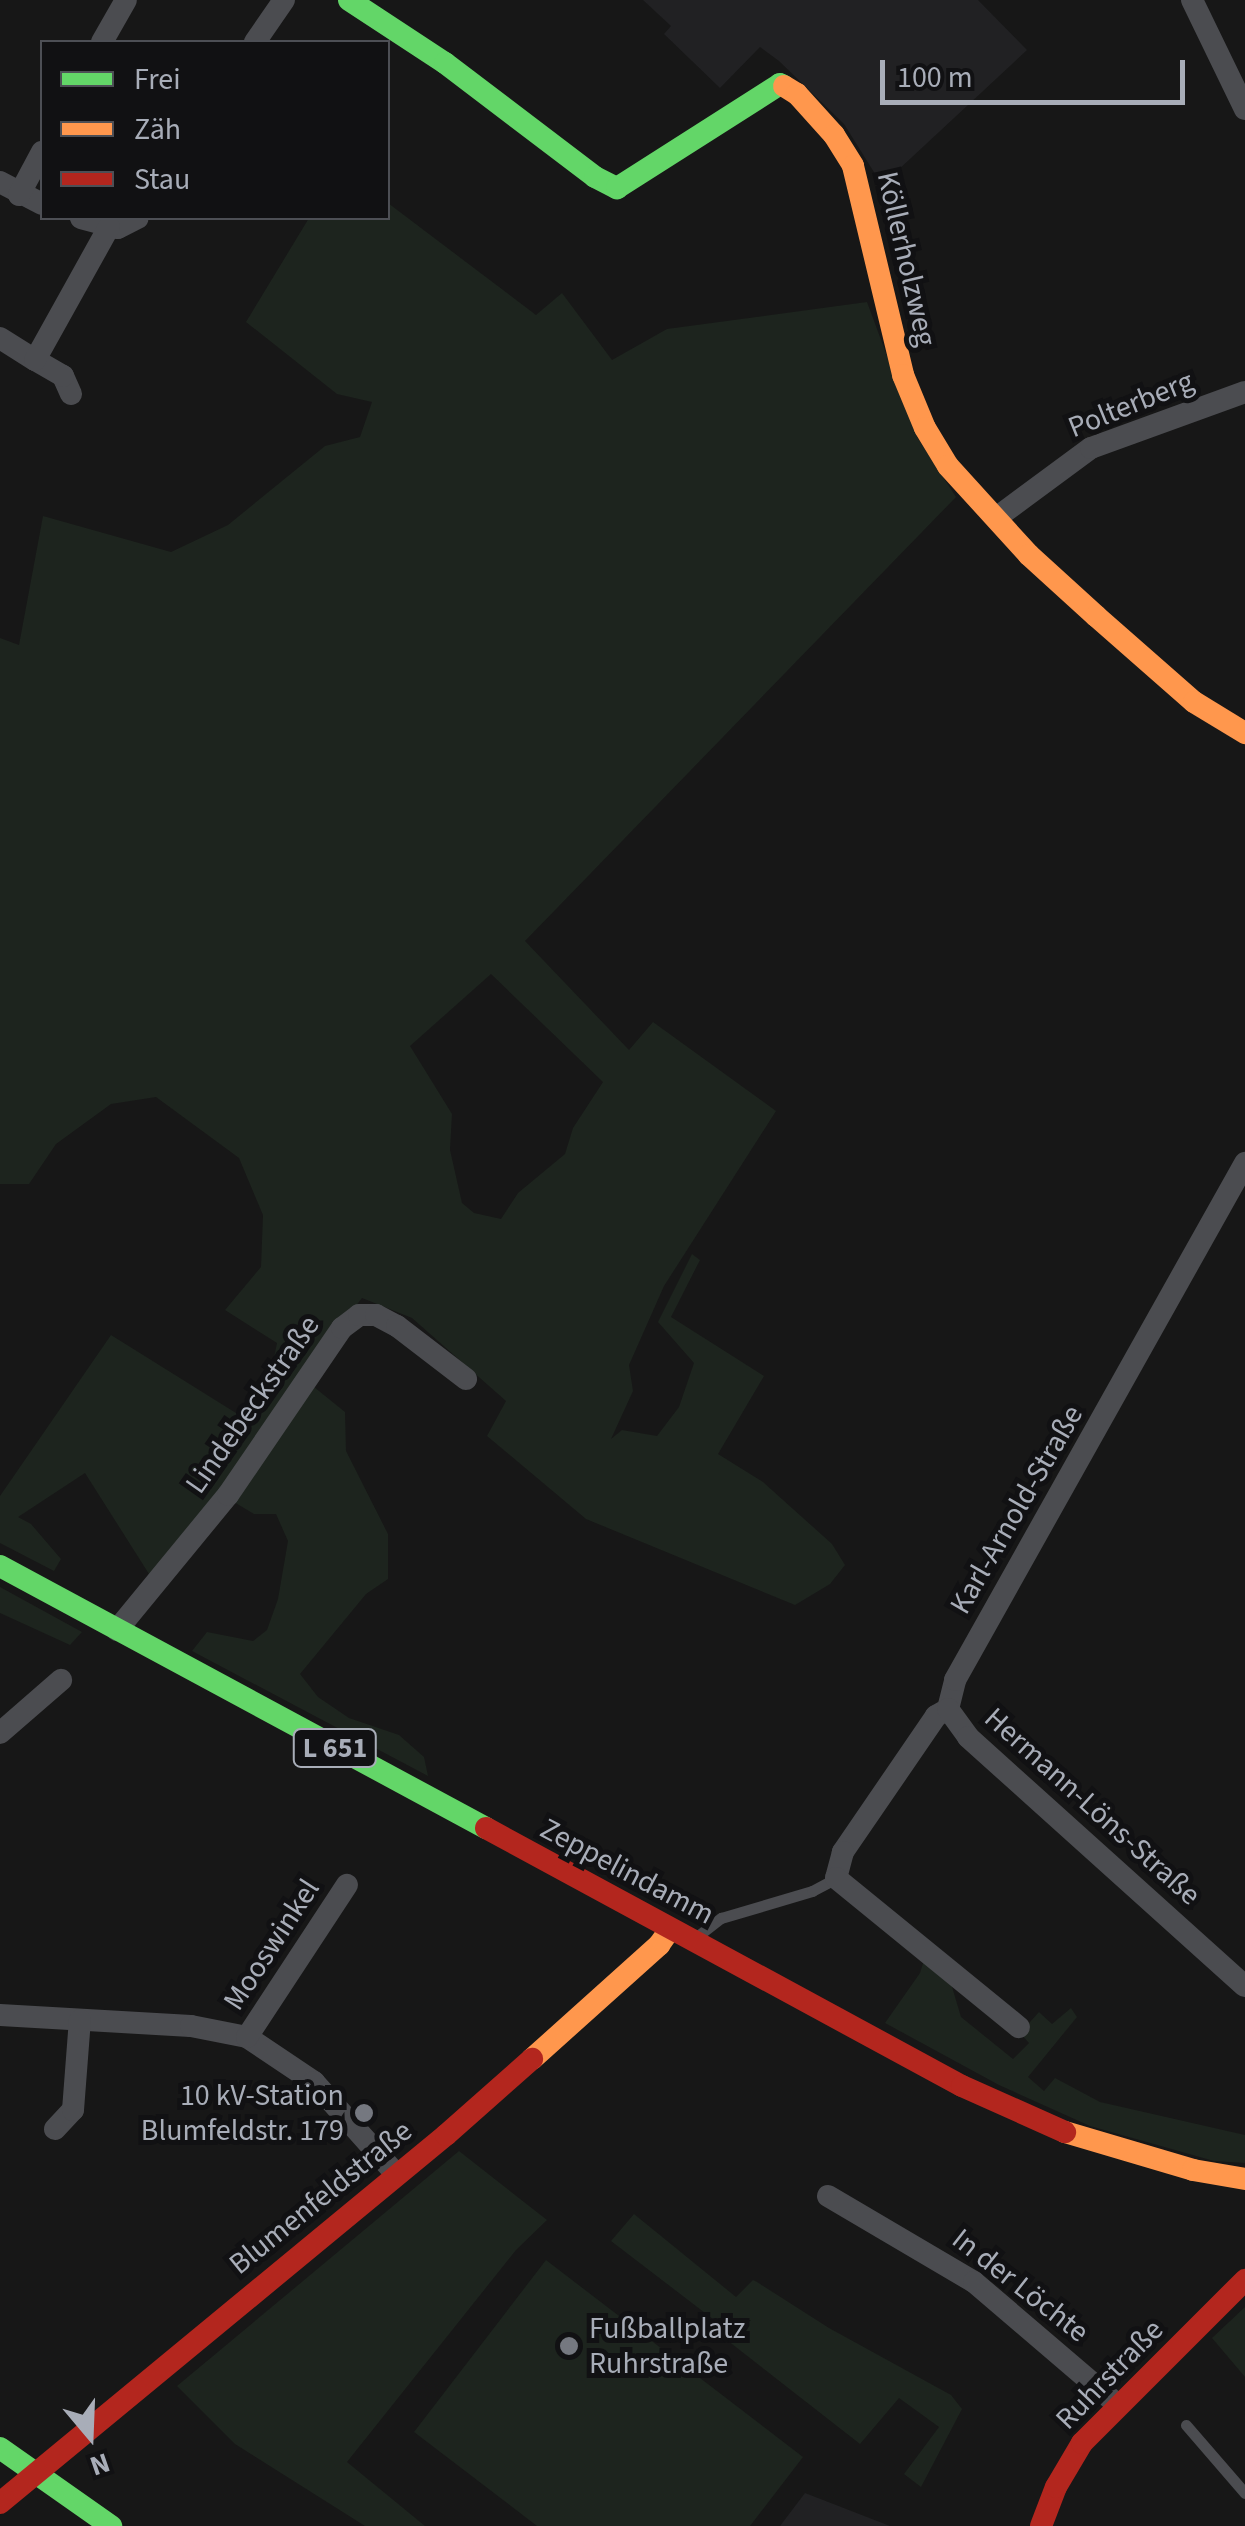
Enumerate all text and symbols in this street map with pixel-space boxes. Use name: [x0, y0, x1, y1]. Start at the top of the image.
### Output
legend: [40, 40, 390, 220]
scale bar: [885, 40, 1190, 102]
text: 100 m: [897, 56, 973, 99]
text: Frei: [134, 58, 181, 101]
text: Zäh: [134, 108, 181, 151]
text: Stau: [134, 158, 190, 201]
street label: Köllerholzweg: [868, 168, 944, 350]
street label: Polterberg: [1063, 364, 1199, 446]
street label: Lindebeckstraße: [178, 1309, 328, 1501]
street label: Karl-Arnold-Straße: [943, 1399, 1091, 1621]
street label: Hermann-Löns-Straße: [977, 1701, 1207, 1913]
road number: L 651: [292, 1725, 378, 1771]
street label: Zeppelindamm: [534, 1811, 720, 1933]
street label: Mooswinkel: [216, 1873, 328, 2017]
place label: 10 kV-Station Blumfeldstr. 179: [141, 2078, 344, 2148]
marker: 10 kV-Station Blumfeldstr. 179: [353, 2102, 375, 2124]
street label: Blumenfeldstraße: [222, 2113, 420, 2283]
street label: In der Löchte: [945, 2222, 1095, 2350]
place label: Fußballplatz Ruhrstraße: [589, 2311, 745, 2382]
street label: Ruhrstraße: [1049, 2312, 1171, 2438]
marker: Fußballplatz Ruhrstraße: [558, 2335, 580, 2357]
north arrow: [40, 2386, 140, 2486]
text: N: [84, 2442, 115, 2486]

